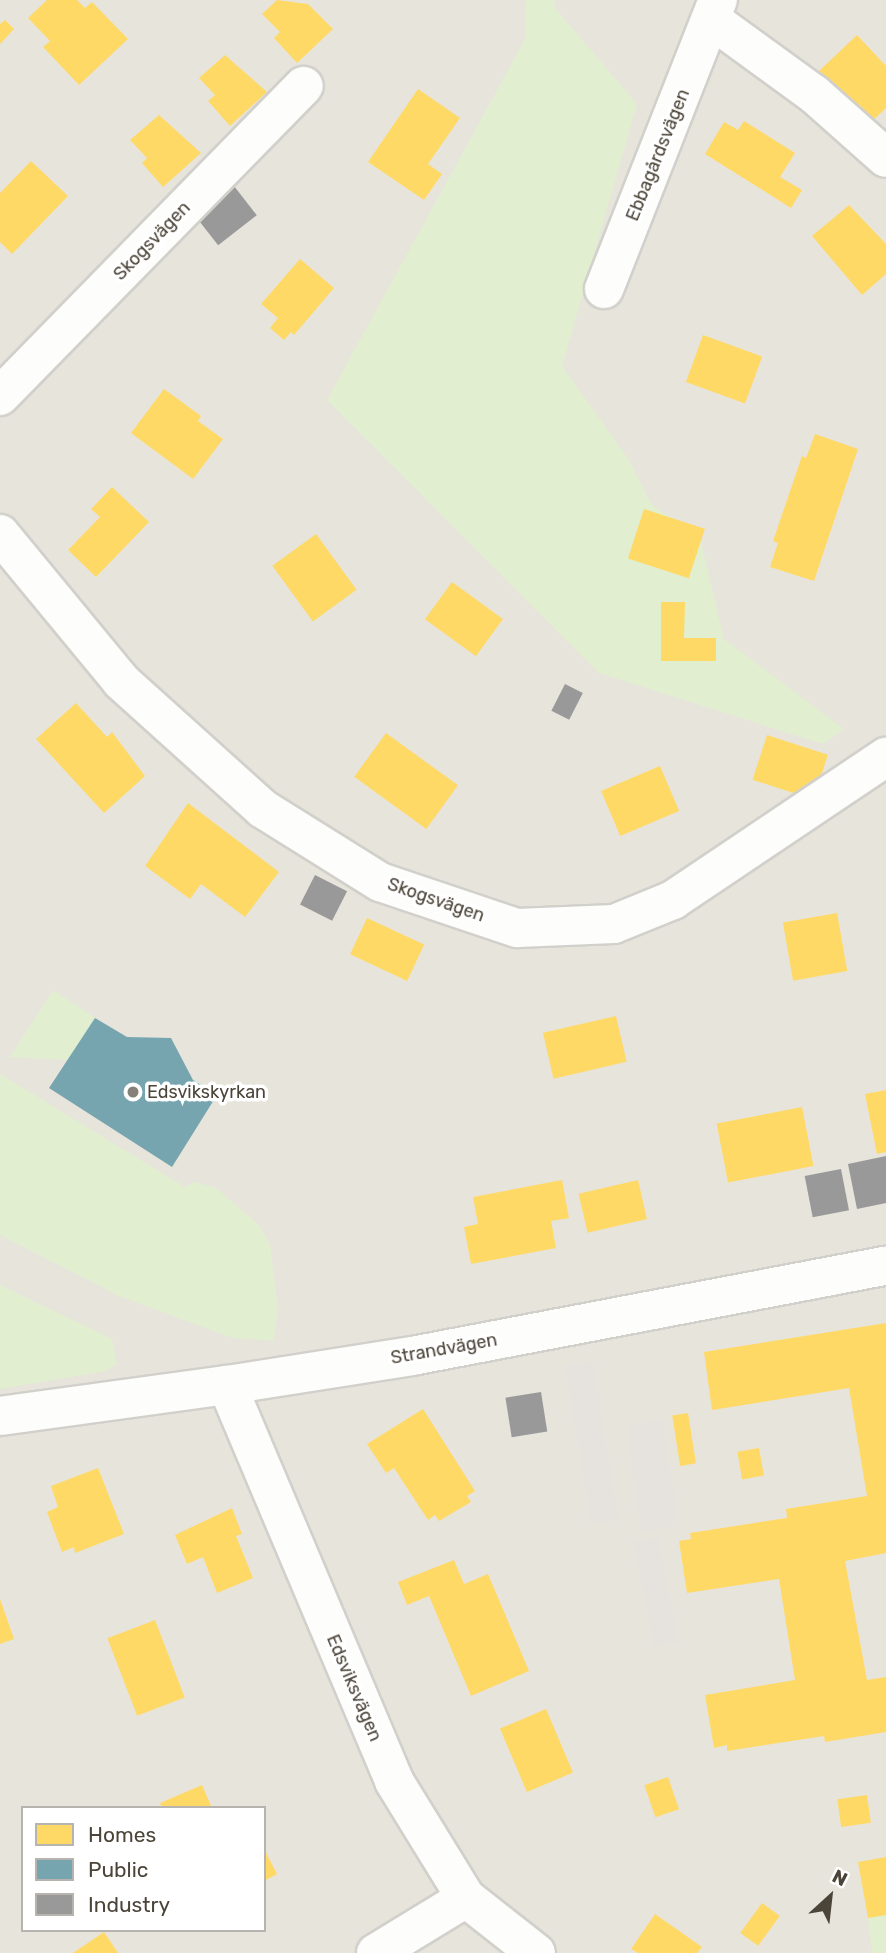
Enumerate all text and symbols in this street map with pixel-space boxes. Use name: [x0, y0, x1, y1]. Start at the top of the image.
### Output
street label: Ebbagårdsvägen: [622, 86, 694, 224]
street label: Skogsvägen: [109, 197, 195, 285]
street label: Skogsvägen: [385, 873, 487, 927]
place label: Edsvikskyrkan: [147, 1081, 266, 1103]
marker: Edsvikskyrkan: [125, 1084, 141, 1100]
street label: Strandvägen: [389, 1329, 499, 1369]
street label: Edsviksvägen: [322, 1631, 386, 1745]
legend: [21, 1806, 266, 1932]
text: Homes: [88, 1822, 156, 1847]
text: Public: [88, 1857, 148, 1882]
north arrow: [795, 1862, 865, 1932]
text: N: [828, 1864, 851, 1891]
text: Industry: [88, 1892, 170, 1917]

